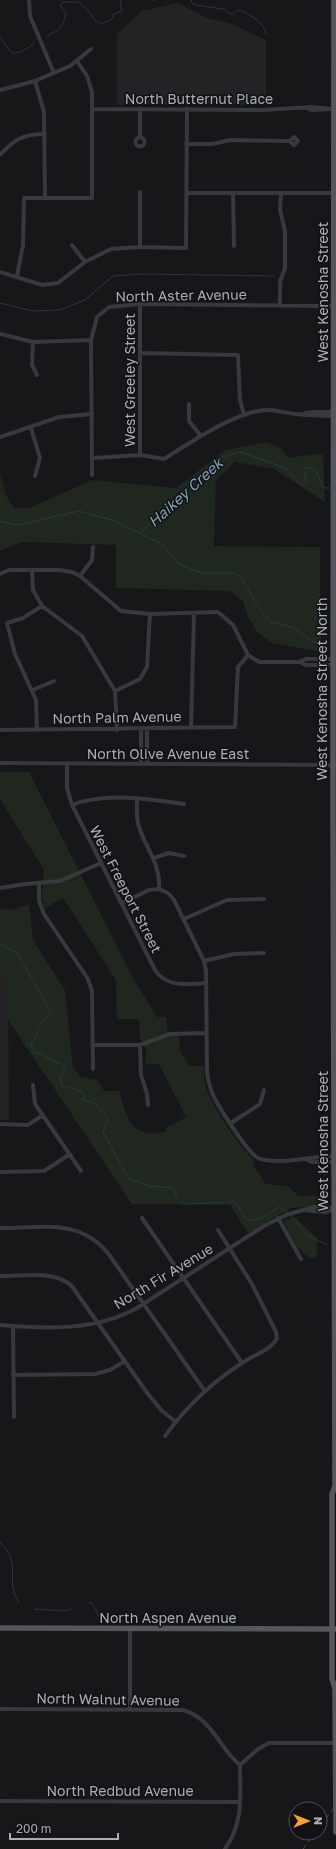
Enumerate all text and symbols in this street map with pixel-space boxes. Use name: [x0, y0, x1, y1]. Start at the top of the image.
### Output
street label: North Butternut Place: [125, 90, 273, 107]
street label: West Kenosha Street: [314, 222, 331, 362]
street label: North Aster Avenue: [115, 285, 247, 305]
street label: West Greeley Street: [121, 313, 138, 447]
water label: Haikey Creek: [144, 453, 228, 531]
street label: West Kenosha Street North: [313, 597, 330, 781]
street label: North Palm Avenue: [52, 707, 182, 727]
street label: North Olive Avenue East: [87, 745, 249, 762]
street label: West Freeport Street: [86, 822, 166, 956]
street label: West Kenosha Street: [314, 1071, 331, 1211]
street label: North Fir Avenue: [110, 1240, 216, 1312]
street label: North Aspen Avenue: [99, 1609, 237, 1626]
street label: North Walnut Avenue: [36, 1689, 180, 1709]
street label: North Redbud Avenue: [46, 1782, 194, 1799]
north arrow: [288, 1801, 328, 1841]
scale bar: [10, 1815, 118, 1841]
text: N: [312, 1817, 325, 1825]
text: 200 m: [16, 1821, 51, 1836]

